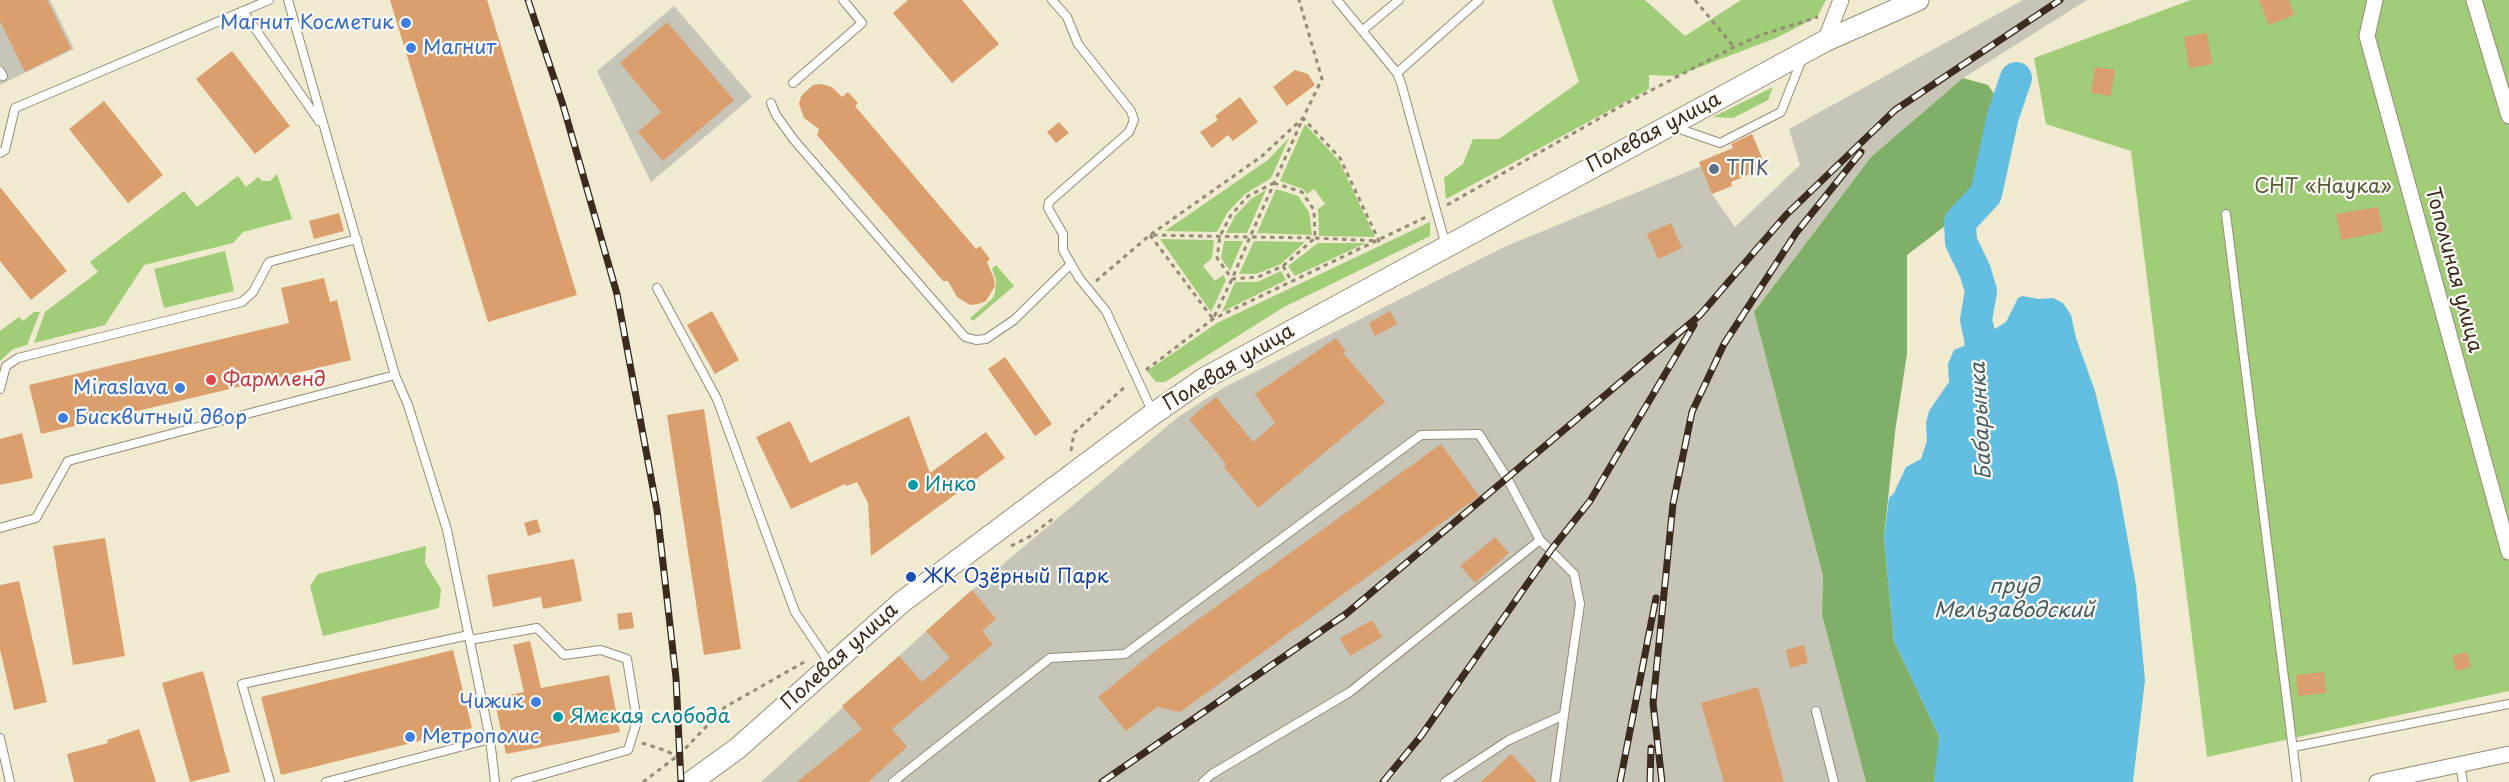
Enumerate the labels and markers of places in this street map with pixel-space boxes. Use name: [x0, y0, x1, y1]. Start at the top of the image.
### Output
place label: Магнит Косметик: [220, 11, 394, 35]
marker: Магнит Косметик: [399, 16, 413, 30]
place label: Магнит: [423, 36, 496, 60]
marker: Магнит: [404, 41, 418, 55]
place label: ТПК: [1726, 157, 1768, 181]
marker: ТПК: [1707, 162, 1721, 176]
place label: Фармленд: [223, 368, 326, 392]
marker: Фармленд: [204, 373, 218, 387]
place label: Miraslava: [73, 376, 168, 400]
marker: Miraslava: [173, 381, 187, 395]
place label: Бисквитный двор: [75, 406, 247, 430]
marker: Бисквитный двор: [56, 411, 70, 425]
place label: Инко: [925, 473, 976, 497]
marker: Инко: [906, 478, 920, 492]
place label: ЖК Озёрный Парк: [923, 565, 1109, 589]
marker: ЖК Озёрный Парк: [904, 570, 918, 584]
place label: Чижик: [459, 690, 524, 714]
marker: Чижик: [529, 695, 543, 709]
place label: Ямская слобода: [570, 705, 730, 729]
marker: Ямская слобода: [551, 710, 565, 724]
place label: Метрополис: [422, 725, 539, 749]
marker: Метрополис: [403, 730, 417, 744]

